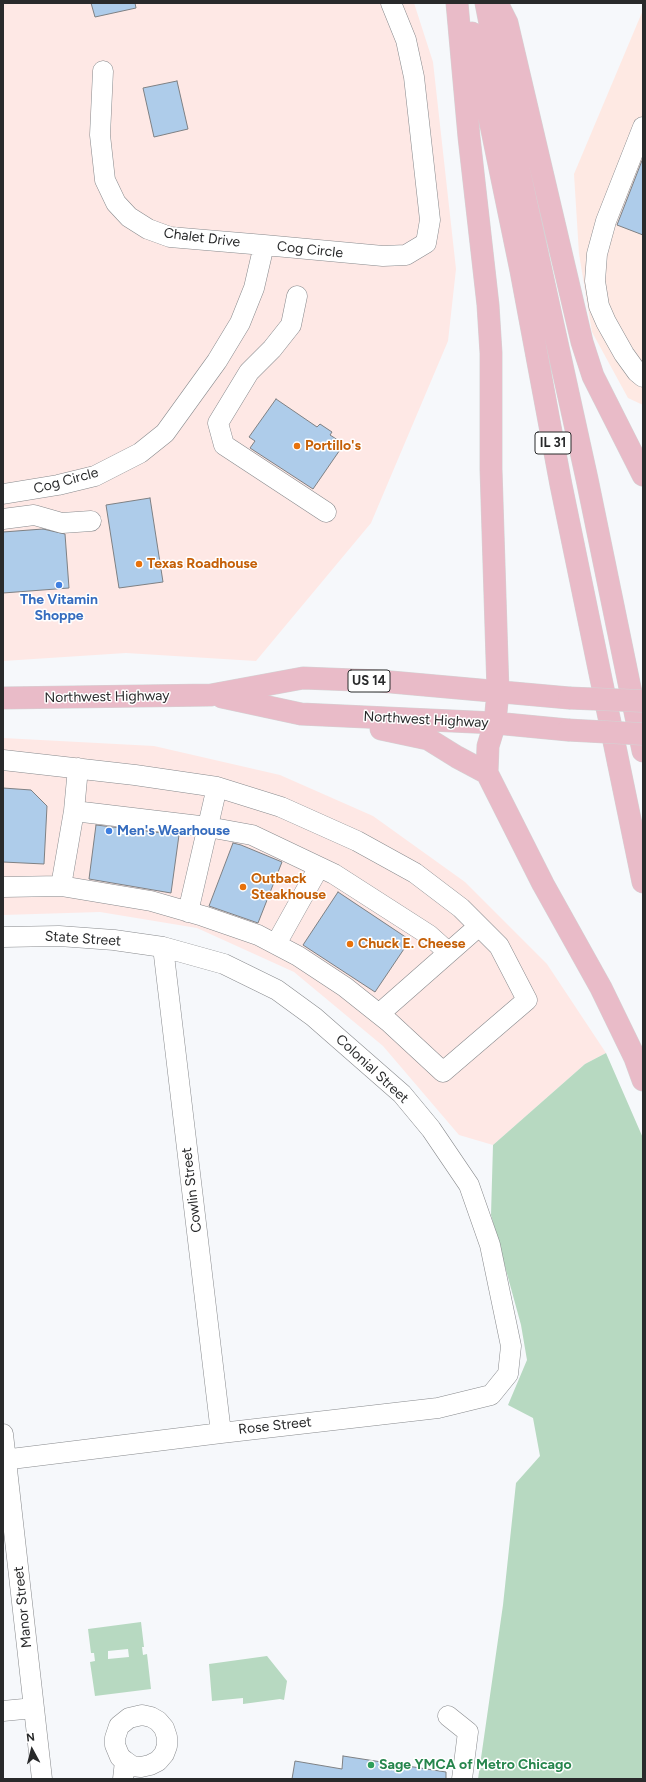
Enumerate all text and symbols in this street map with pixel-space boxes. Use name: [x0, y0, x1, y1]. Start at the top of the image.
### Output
street label: Chalet Drive: [163, 225, 241, 251]
street label: Cog Circle: [276, 238, 344, 262]
road number: IL 31: [535, 432, 571, 454]
place label: Portillo's: [305, 438, 361, 454]
marker: Portillo's: [292, 441, 302, 451]
street label: Cog Circle: [32, 464, 100, 498]
place label: Texas Roadhouse: [147, 556, 258, 572]
marker: Texas Roadhouse: [134, 559, 144, 569]
marker: The Vitamin Shoppe: [54, 580, 64, 590]
place label: The Vitamin Shoppe: [20, 592, 98, 624]
road number: US 14: [348, 670, 390, 692]
street label: Northwest Highway: [44, 688, 170, 706]
street label: Northwest Highway: [363, 708, 489, 732]
place label: Men's Wearhouse: [117, 823, 230, 839]
marker: Men's Wearhouse: [104, 826, 114, 836]
place label: Outback Steakhouse: [251, 871, 326, 904]
marker: Outback Steakhouse: [238, 882, 248, 892]
street label: State Street: [44, 928, 122, 950]
place label: Chuck E. Cheese: [358, 936, 466, 952]
marker: Chuck E. Cheese: [345, 939, 355, 949]
street label: Colonial Street: [332, 1031, 412, 1107]
street label: Cowlin Street: [178, 1146, 206, 1234]
street label: Rose Street: [237, 1414, 313, 1438]
street label: Manor Street: [10, 1565, 36, 1649]
north arrow: [12, 1730, 52, 1770]
text: N: [25, 1731, 35, 1745]
place label: Sage YMCA of Metro Chicago: [379, 1757, 572, 1773]
marker: Sage YMCA of Metro Chicago: [366, 1760, 376, 1770]

